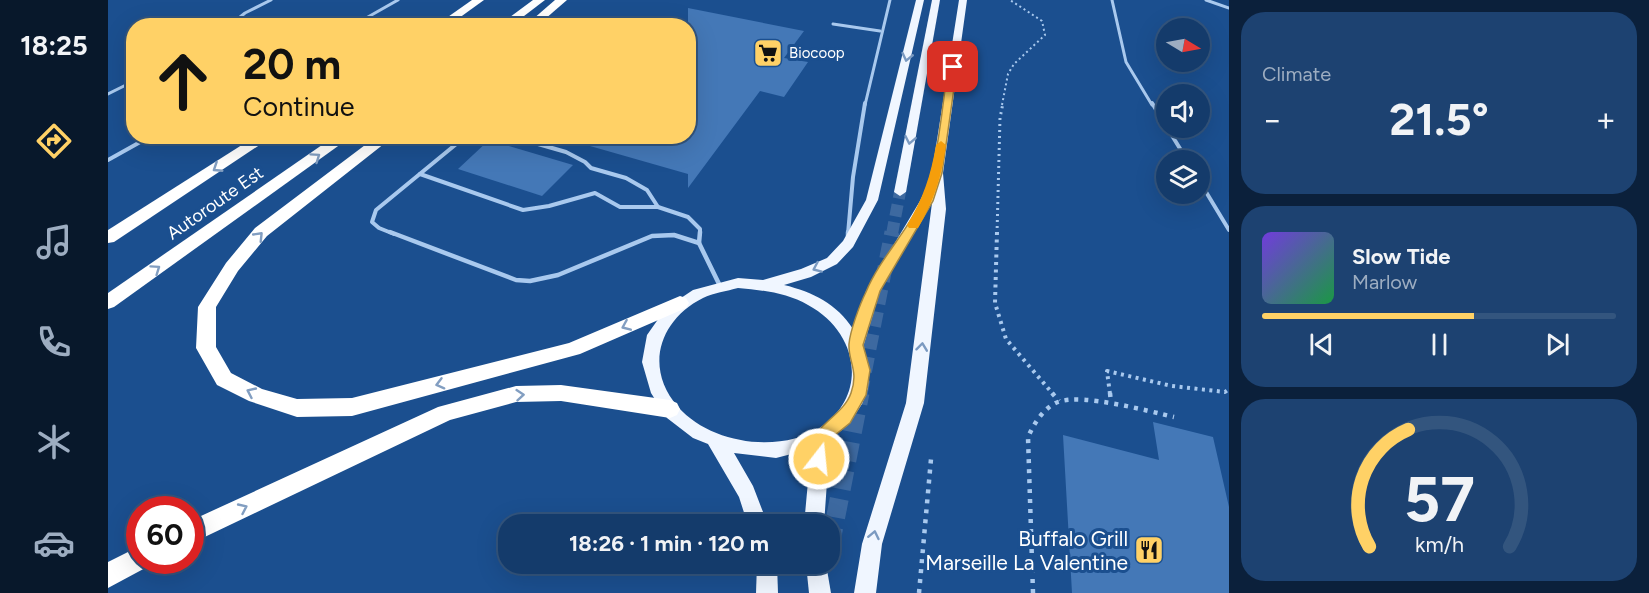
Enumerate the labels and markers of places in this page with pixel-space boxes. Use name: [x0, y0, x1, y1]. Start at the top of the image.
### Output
supermarket icon: Biocoop: [752, 37, 784, 69]
pin: [927, 41, 978, 92]
place label: Biocoop: [789, 44, 845, 62]
place label: Buffalo Grill Marseille La Valentine: [925, 526, 1128, 575]
restaurant icon: Buffalo Grill Marseille La Valentine: [1133, 534, 1165, 566]

